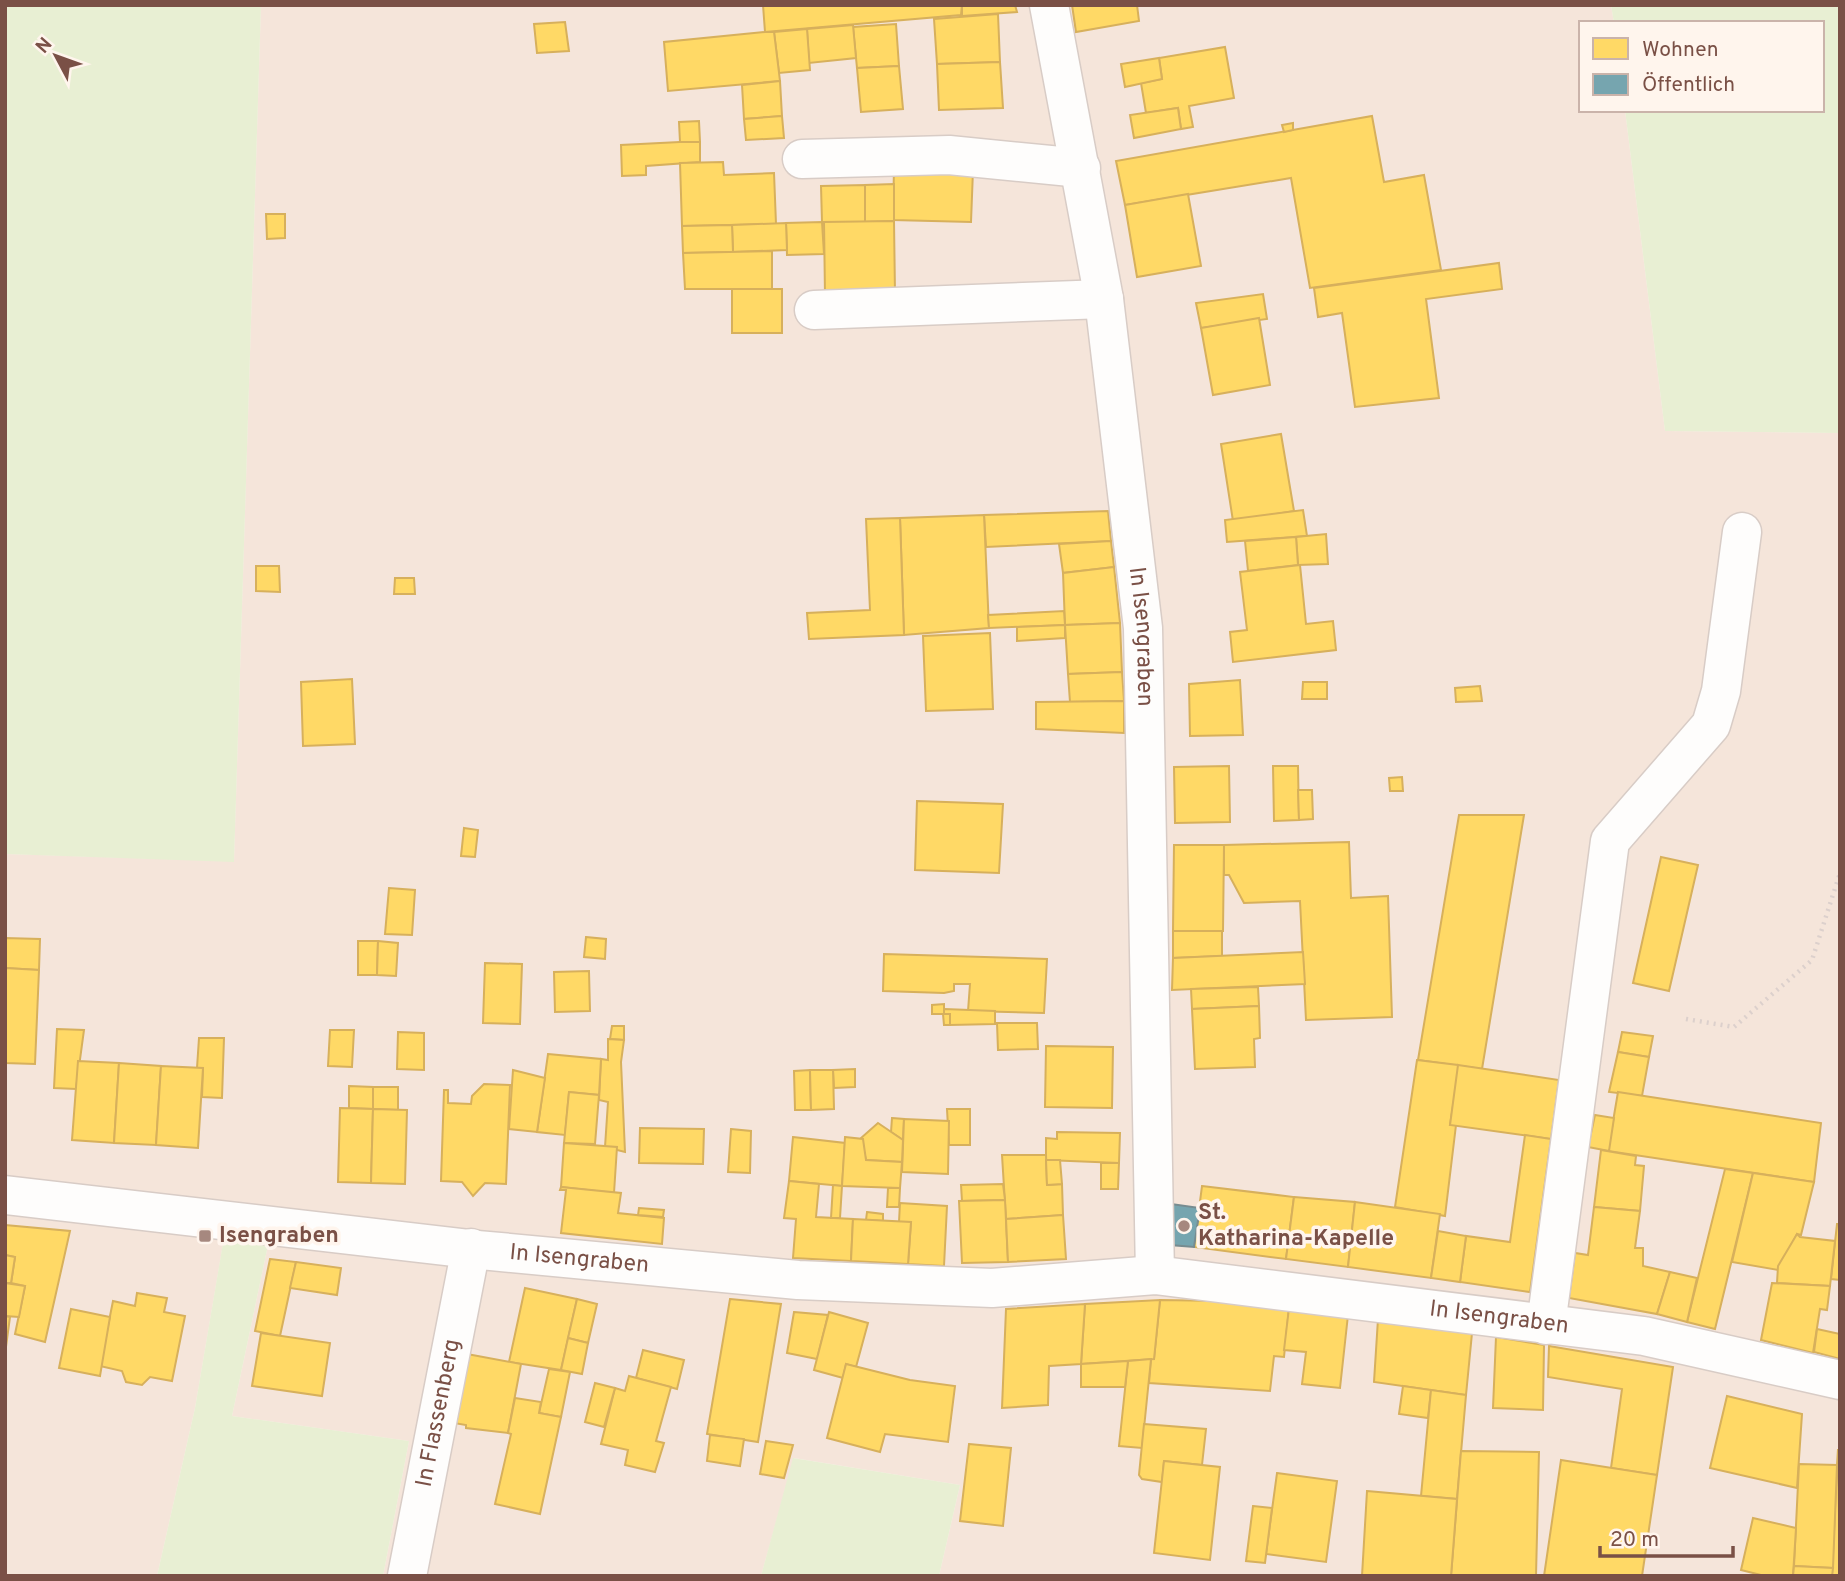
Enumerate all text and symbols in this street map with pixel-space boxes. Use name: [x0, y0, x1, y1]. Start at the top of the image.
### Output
north arrow: [21, 21, 91, 91]
legend: [1579, 21, 1824, 112]
text: N: [31, 33, 58, 59]
text: Wohnen: [1642, 37, 1719, 64]
text: Öffentlich: [1642, 72, 1735, 99]
street label: In Isengraben: [1121, 565, 1159, 707]
place label: St. Katharina-Kapelle: [1198, 1199, 1394, 1254]
marker: St. Katharina-Kapelle: [1176, 1218, 1192, 1234]
place label: Isengraben: [219, 1222, 339, 1251]
marker: Isengraben: [197, 1228, 213, 1244]
street label: In Isengraben: [508, 1238, 650, 1280]
street label: In Isengraben: [1428, 1295, 1570, 1341]
street label: In Flassenberg: [410, 1337, 467, 1490]
scale bar: [1600, 1514, 1733, 1558]
text: 20 m: [1610, 1527, 1659, 1554]

